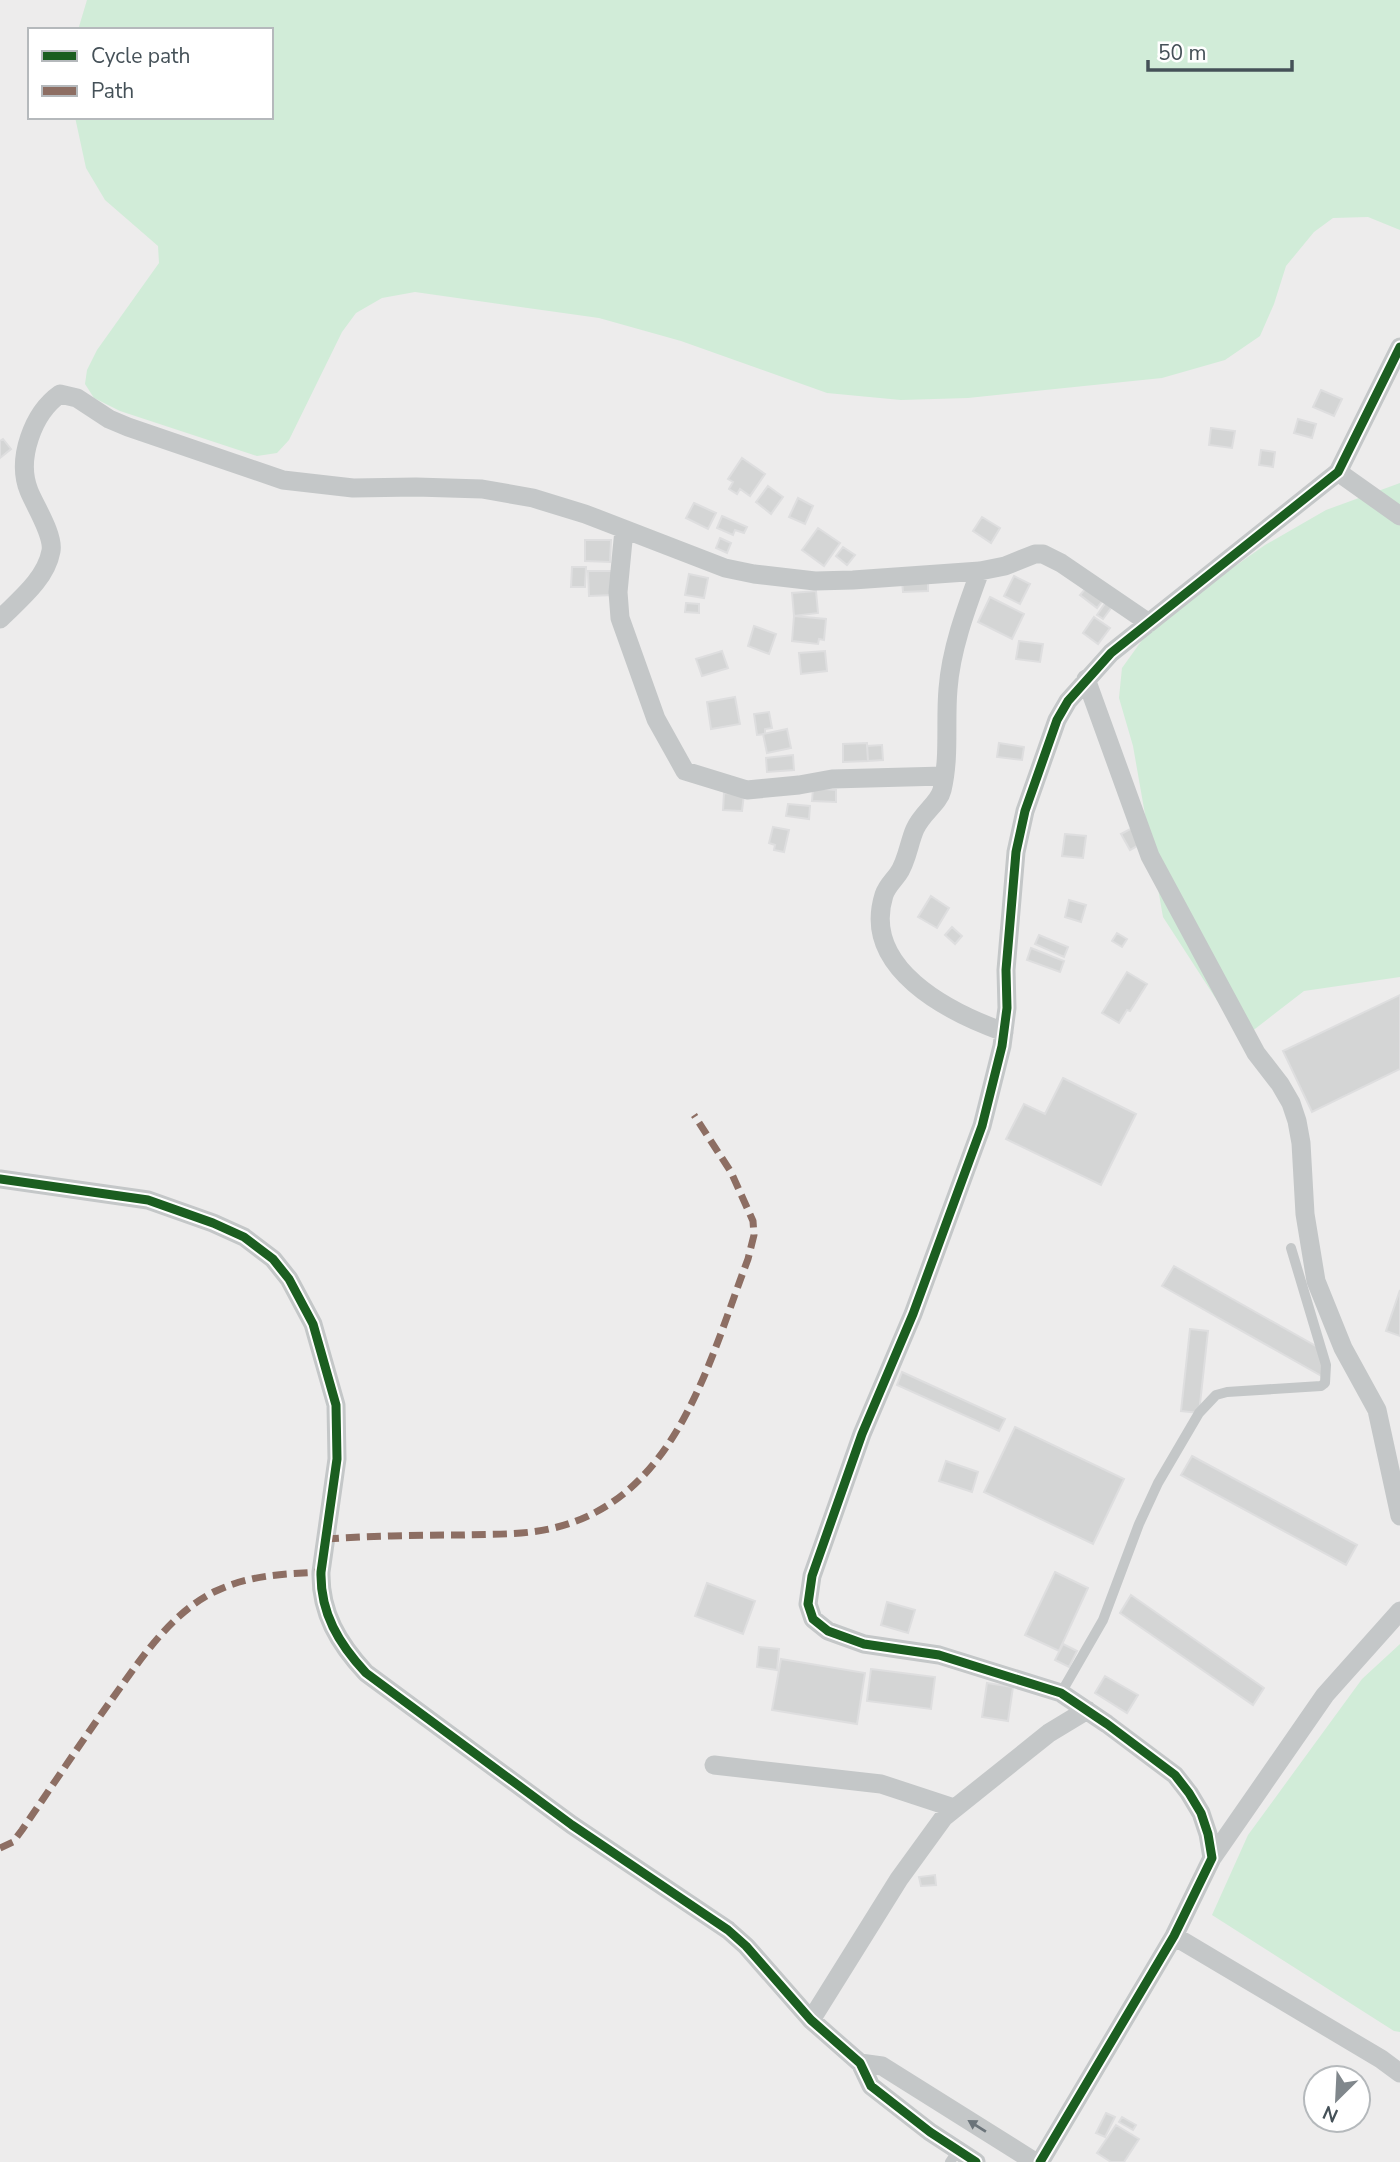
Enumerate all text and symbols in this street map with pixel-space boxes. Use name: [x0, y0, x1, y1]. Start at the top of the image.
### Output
legend: [28, 28, 273, 119]
scale bar: [1148, 28, 1292, 72]
text: 50 m: [1158, 39, 1207, 67]
text: Cycle path: [91, 42, 190, 70]
text: Path: [91, 77, 134, 105]
north arrow: [1302, 2064, 1372, 2134]
text: N: [1319, 2099, 1342, 2128]
one-way arrow: [967, 2120, 986, 2133]

